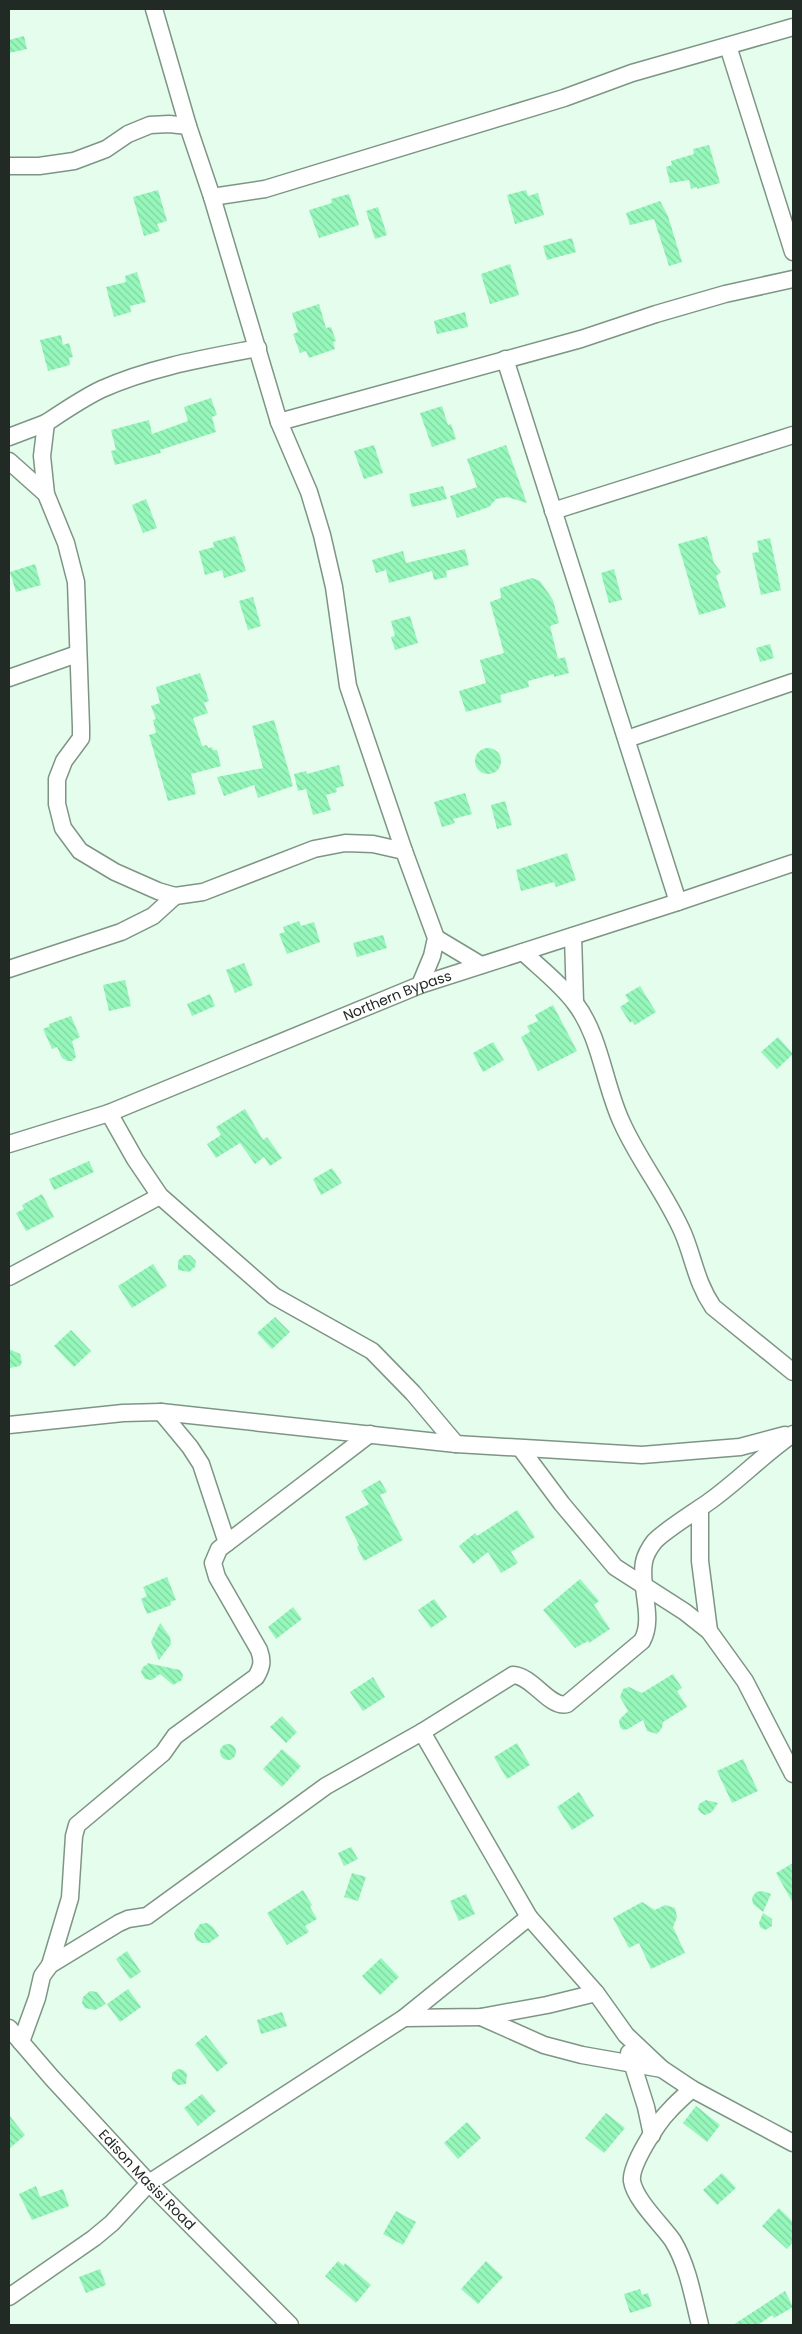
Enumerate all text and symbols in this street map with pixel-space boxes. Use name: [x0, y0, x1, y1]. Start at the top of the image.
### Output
street label: Northern Bypass: [340, 966, 454, 1026]
street label: Edison Masisi Road: [94, 2125, 200, 2234]

